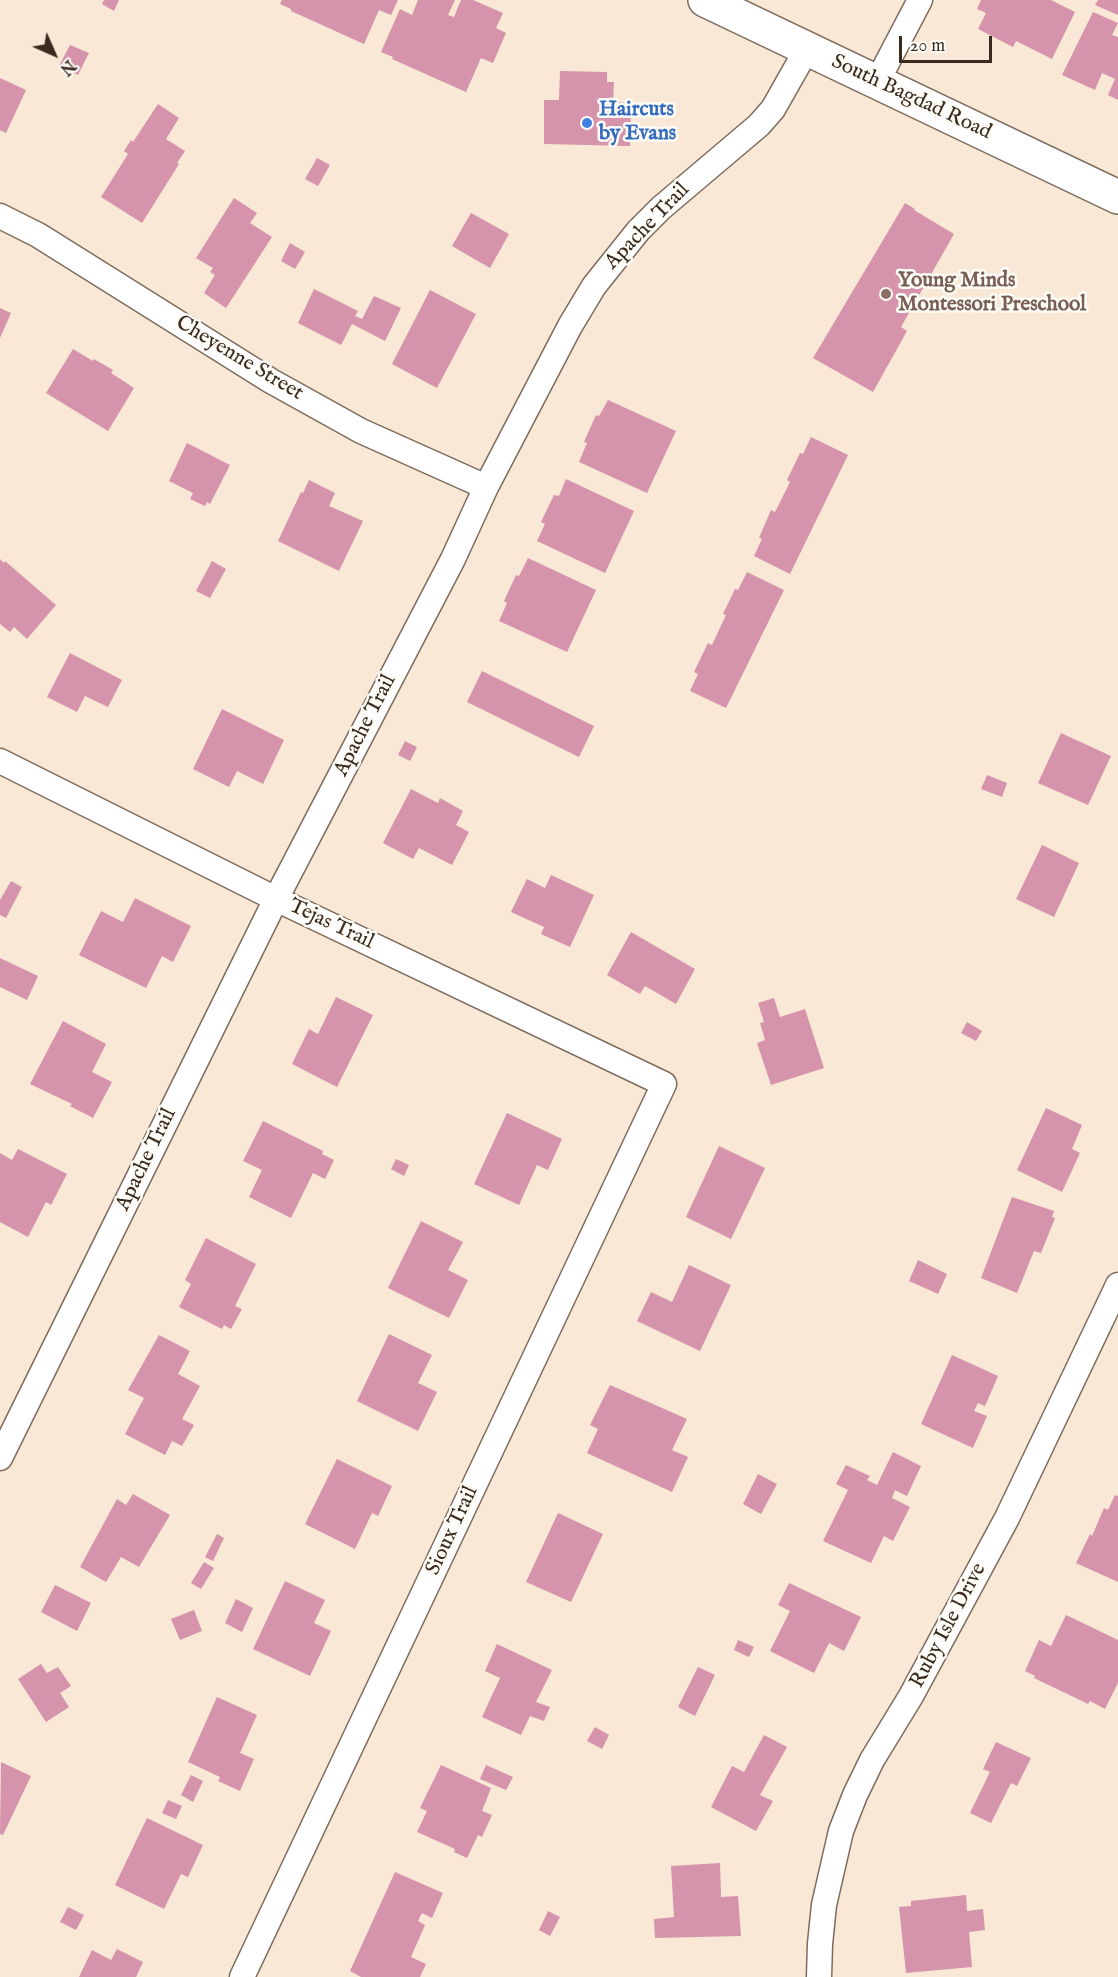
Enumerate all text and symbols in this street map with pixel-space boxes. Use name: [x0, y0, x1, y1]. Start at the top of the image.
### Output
north arrow: [24, 24, 84, 84]
scale bar: [902, 24, 995, 62]
text: 20 m: [910, 35, 945, 58]
street label: South Bagdad Road: [827, 50, 995, 146]
text: N: [55, 55, 79, 79]
place label: Haircuts by Evans: [599, 98, 676, 148]
marker: Haircuts by Evans: [580, 116, 594, 130]
street label: Apache Trail: [600, 178, 696, 276]
place label: Young Minds Montessori Preschool: [898, 269, 1086, 319]
marker: Young Minds Montessori Preschool: [879, 287, 893, 301]
street label: Cheyenne Street: [171, 311, 307, 407]
street label: Apache Trail: [330, 671, 402, 781]
street label: Tejas Trail: [284, 894, 378, 956]
street label: Apache Trail: [111, 1105, 183, 1215]
street label: Sioux Trail: [421, 1483, 485, 1579]
street label: Ruby Isle Drive: [906, 1559, 992, 1693]

